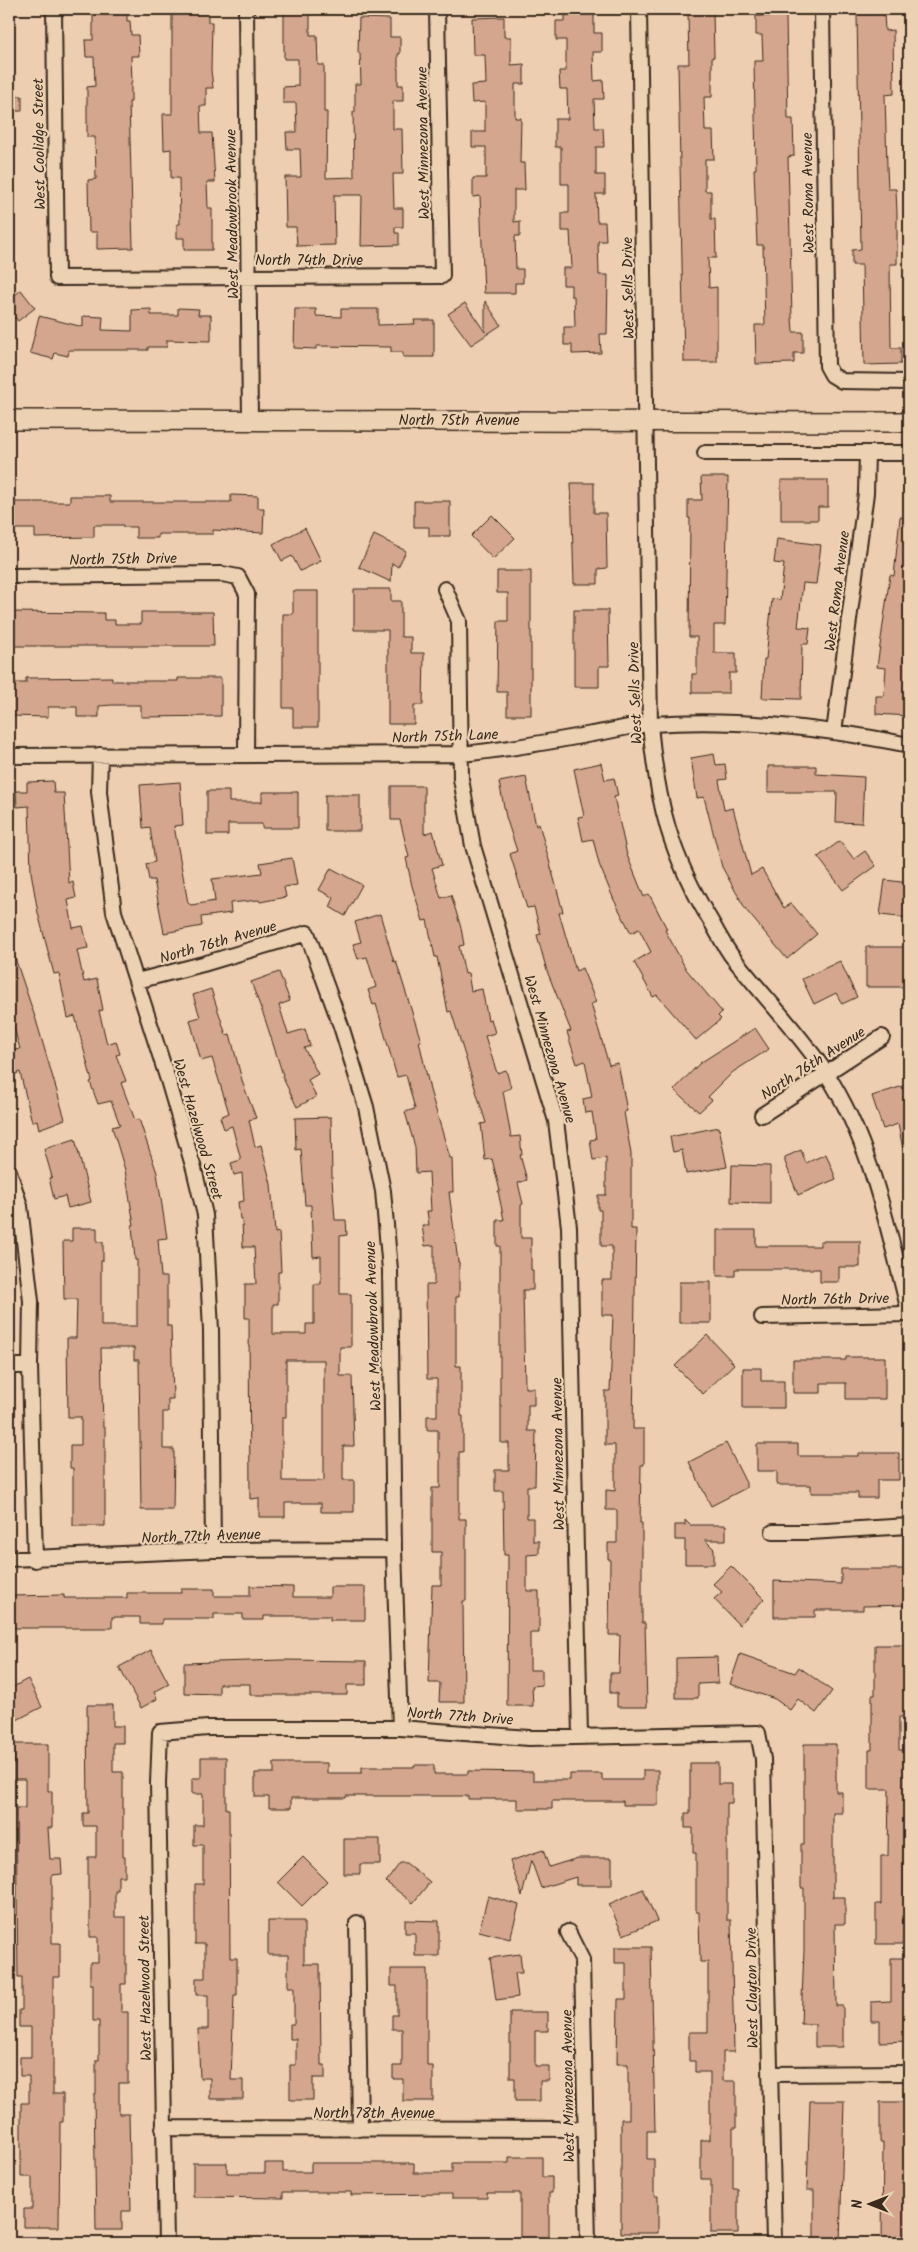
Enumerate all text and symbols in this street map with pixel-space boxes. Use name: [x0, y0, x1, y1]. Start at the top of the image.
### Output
street label: West Minnezona Avenue: [411, 66, 437, 220]
street label: West Coolidge Street: [27, 78, 53, 210]
street label: West Meadowbrook Avenue: [220, 128, 246, 299]
street label: West Roma Avenue: [796, 132, 822, 254]
street label: West Sells Drive: [616, 236, 642, 339]
street label: North 74th Drive: [255, 249, 363, 273]
street label: North 75th Avenue: [399, 409, 520, 433]
street label: West Roma Avenue: [819, 529, 857, 653]
street label: North 75th Drive: [69, 547, 177, 573]
street label: West Sells Drive: [622, 641, 650, 745]
street label: North 75th Lane: [391, 723, 499, 751]
street label: North 76th Avenue: [157, 915, 280, 971]
street label: West Minnezona Avenue: [516, 972, 582, 1127]
street label: North 76th Avenue: [756, 1021, 871, 1107]
street label: West Hazelwood Street: [165, 1056, 229, 1203]
street label: West Meadowbrook Avenue: [359, 1240, 389, 1411]
street label: North 76th Drive: [781, 1287, 890, 1313]
street label: West Minnezona Avenue: [546, 1377, 572, 1531]
street label: North 77th Avenue: [141, 1523, 261, 1551]
street label: North 77th Drive: [406, 1701, 514, 1733]
street label: West Hazelwood Street: [133, 1915, 159, 2061]
street label: West Clayton Drive: [740, 1927, 766, 2049]
street label: West Minnezona Avenue: [556, 2009, 582, 2163]
street label: North 78th Avenue: [313, 2102, 435, 2126]
north arrow: [846, 2180, 896, 2230]
text: N: [847, 2199, 869, 2208]

